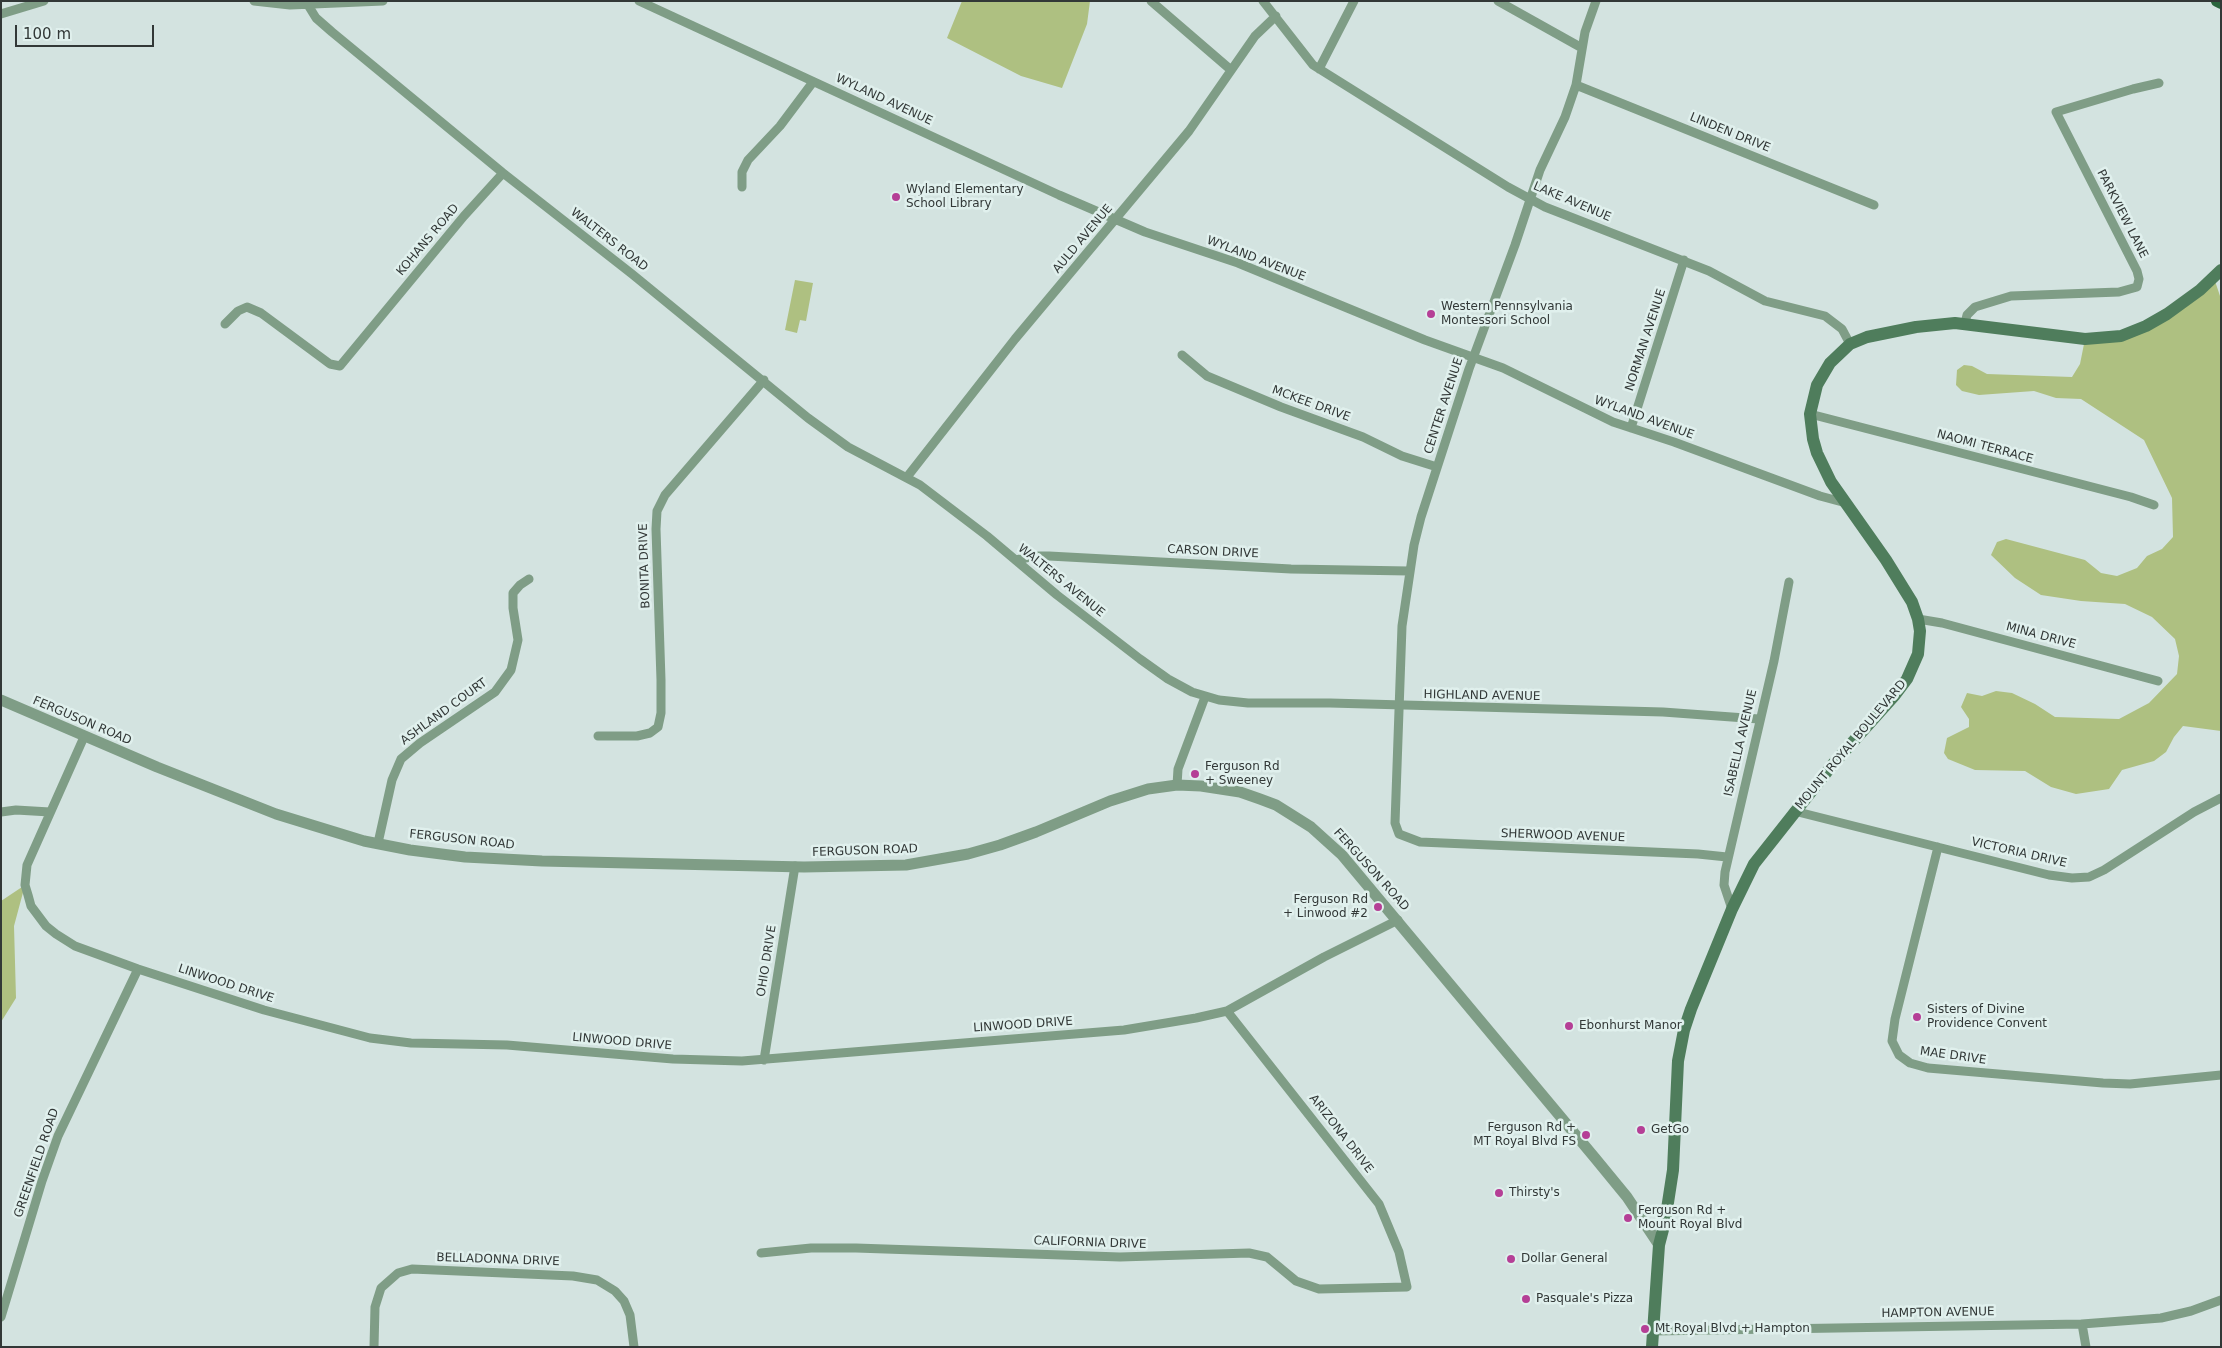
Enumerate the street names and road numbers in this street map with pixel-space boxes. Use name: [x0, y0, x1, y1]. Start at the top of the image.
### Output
street label: WYLAND AVENUE: [833, 71, 935, 129]
street label: LINDEN DRIVE: [1688, 110, 1772, 156]
street label: PARKVIEW LANE: [2093, 167, 2151, 261]
street label: LAKE AVENUE: [1531, 179, 1613, 225]
street label: KOHANS ROAD: [394, 201, 462, 279]
street label: AULD AVENUE: [1050, 202, 1116, 276]
street label: WALTERS ROAD: [567, 205, 651, 275]
street label: WYLAND AVENUE: [1204, 233, 1308, 285]
street label: NORMAN AVENUE: [1623, 287, 1669, 393]
street label: CENTER AVENUE: [1422, 356, 1466, 456]
street label: MCKEE DRIVE: [1270, 383, 1352, 425]
street label: WYLAND AVENUE: [1592, 393, 1696, 443]
street label: NAOMI TERRACE: [1935, 427, 2035, 467]
street label: BONITA DRIVE: [636, 523, 654, 609]
street label: WALTERS AVENUE: [1015, 542, 1107, 620]
street label: CARSON DRIVE: [1167, 542, 1259, 562]
street label: MINA DRIVE: [2004, 620, 2078, 652]
street label: ASHLAND COURT: [398, 676, 490, 748]
street label: MOUNT ROYAL BOULEVARD: [1793, 677, 1909, 813]
street label: HIGHLAND AVENUE: [1424, 688, 1540, 704]
street label: ISABELLA AVENUE: [1722, 688, 1760, 798]
street label: FERGUSON ROAD: [31, 694, 133, 748]
street label: FERGUSON ROAD: [1330, 826, 1412, 914]
street label: FERGUSON ROAD: [409, 827, 515, 853]
street label: SHERWOOD AVENUE: [1501, 827, 1625, 845]
street label: VICTORIA DRIVE: [1970, 835, 2068, 871]
street label: FERGUSON ROAD: [812, 842, 918, 860]
street label: OHIO DRIVE: [754, 924, 780, 998]
street label: LINWOOD DRIVE: [176, 962, 276, 1006]
street label: LINWOOD DRIVE: [973, 1014, 1073, 1036]
street label: LINWOOD DRIVE: [572, 1030, 672, 1054]
street label: MAE DRIVE: [1919, 1044, 1987, 1068]
street label: ARIZONA DRIVE: [1306, 1092, 1376, 1176]
street label: GREENFIELD ROAD: [12, 1106, 62, 1220]
street label: CALIFORNIA DRIVE: [1033, 1234, 1147, 1252]
street label: BELLADONNA DRIVE: [436, 1251, 560, 1269]
street label: HAMPTON AVENUE: [1881, 1305, 1995, 1321]

